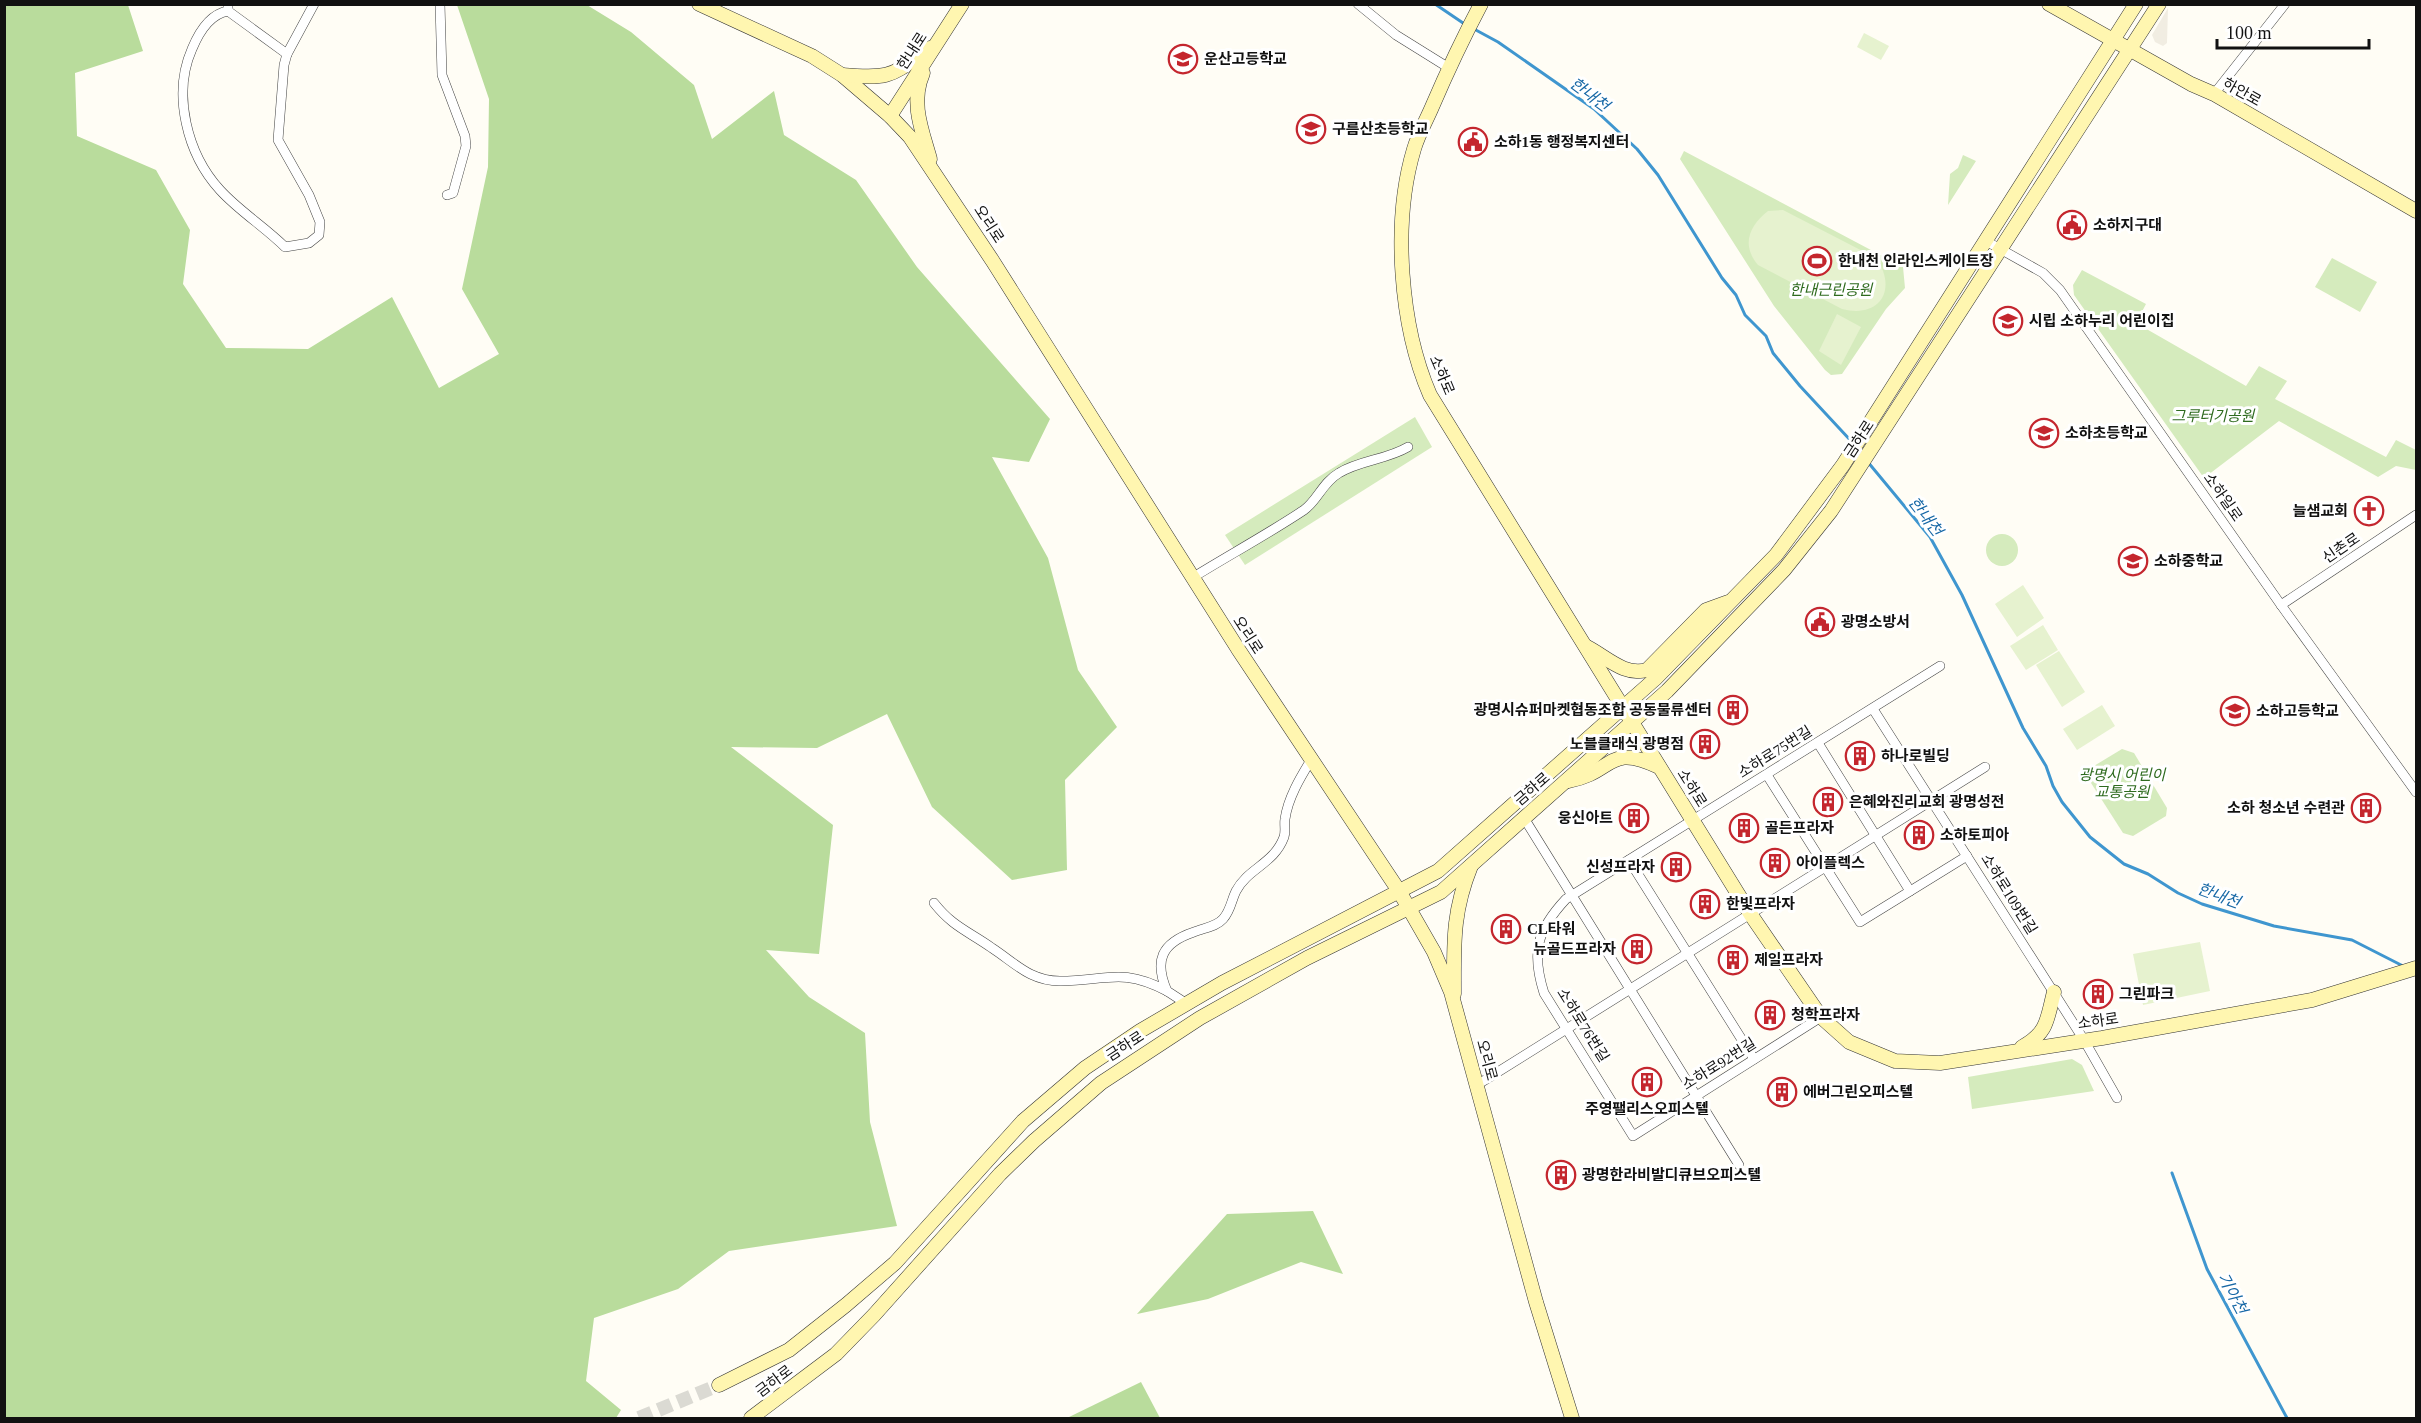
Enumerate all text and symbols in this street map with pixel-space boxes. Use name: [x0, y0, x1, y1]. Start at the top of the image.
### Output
scale bar: [2217, 12, 2368, 50]
text: 100 m: [2226, 23, 2272, 43]
street label: 한내로: [894, 29, 930, 73]
school or university icon: 운산고등학교: [1167, 43, 1199, 75]
place label: 운산고등학교: [1204, 50, 1287, 67]
water label: 한내천: [1567, 74, 1614, 116]
street label: 하안로: [2220, 75, 2264, 109]
school or university icon: 구름산초등학교: [1295, 113, 1327, 145]
place label: 구름산초등학교: [1332, 120, 1429, 137]
public building icon: 소하1동 행정복지센터: [1457, 126, 1489, 158]
place label: 소하1동 행정복지센터: [1494, 134, 1629, 150]
street label: 오리로: [971, 202, 1007, 246]
public building icon: 소하지구대: [2056, 209, 2088, 241]
place label: 소하지구대: [2093, 217, 2162, 233]
sports icon: 한내천 인라인스케이트장: [1801, 245, 1833, 277]
place label: 한내천 인라인스케이트장: [1838, 252, 1994, 269]
park label: 한내근린공원: [1790, 282, 1874, 298]
school or university icon: 시립 소하누리 어린이집: [1992, 305, 2024, 337]
place label: 시립 소하누리 어린이집: [2029, 313, 2175, 329]
street label: 소하로: [1427, 353, 1457, 397]
park label: 그루터기공원: [2172, 408, 2256, 424]
street label: 금하로: [1841, 417, 1877, 461]
school or university icon: 소하초등학교: [2028, 417, 2060, 449]
place label: 소하초등학교: [2065, 424, 2148, 441]
street label: 소하일로: [2201, 470, 2245, 524]
water label: 한내천: [1905, 494, 1947, 541]
church icon: 늘샘교회: [2353, 495, 2385, 527]
place label: 늘샘교회: [2293, 503, 2348, 519]
street label: 신촌로: [2319, 530, 2363, 566]
school or university icon: 소하중학교: [2117, 545, 2149, 577]
place label: 소하중학교: [2154, 552, 2223, 569]
public building icon: 광명소방서: [1804, 606, 1836, 638]
street label: 오리로: [1230, 613, 1266, 657]
place label: 광명소방서: [1841, 614, 1910, 630]
building icon: 광명시슈퍼마켓협동조합 공동물류센터: [1717, 694, 1749, 726]
school or university icon: 소하고등학교: [2219, 695, 2251, 727]
place label: 광명시슈퍼마켓협동조합 공동물류센터: [1474, 701, 1712, 718]
place label: 소하고등학교: [2256, 702, 2339, 719]
street label: 소하로75번길: [1735, 723, 1815, 781]
building icon: 노블클래식 광명점: [1689, 728, 1721, 760]
place label: 노블클래식 광명점: [1570, 736, 1684, 752]
building icon: 하나로빌딩: [1844, 740, 1876, 772]
place label: 하나로빌딩: [1881, 748, 1950, 764]
street label: 소하로: [1674, 766, 1710, 810]
park label: 광명시 어린이 교통공원: [2079, 767, 2166, 800]
street label: 금하로: [1511, 769, 1553, 809]
building icon: 은혜와진리교회 광명성전: [1812, 786, 1844, 818]
building icon: 소하 청소년 수련관: [2350, 792, 2382, 824]
place label: 은혜와진리교회 광명성전: [1849, 794, 2005, 810]
place label: 소하 청소년 수련관: [2227, 800, 2345, 816]
building icon: 웅신아트: [1618, 802, 1650, 834]
place label: 웅신아트: [1558, 810, 1613, 826]
building icon: 골든프라자: [1728, 812, 1760, 844]
building icon: 소하토피아: [1903, 819, 1935, 851]
place label: 골든프라자: [1765, 820, 1834, 836]
place label: 소하토피아: [1940, 827, 2009, 843]
building icon: 아이플렉스: [1759, 847, 1791, 879]
building icon: 신성프라자: [1660, 851, 1692, 883]
street label: 소하로109번길: [1978, 851, 2040, 937]
place label: 아이플렉스: [1796, 855, 1865, 871]
place label: 신성프라자: [1586, 859, 1655, 875]
water label: 한내천: [2195, 880, 2245, 912]
building icon: 한빛프라자: [1689, 888, 1721, 920]
place label: 한빛프라자: [1726, 896, 1795, 912]
building icon: CL타워: [1490, 913, 1522, 945]
place label: CL타워: [1527, 921, 1575, 937]
building icon: 뉴골드프라자: [1621, 933, 1653, 965]
place label: 뉴골드프라자: [1533, 941, 1616, 957]
building icon: 제일프라자: [1717, 944, 1749, 976]
place label: 제일프라자: [1754, 952, 1823, 968]
building icon: 그린파크: [2082, 978, 2114, 1010]
street label: 소하로76번길: [1554, 985, 1612, 1065]
place label: 그린파크: [2119, 986, 2174, 1002]
building icon: 청학프라자: [1754, 999, 1786, 1031]
place label: 청학프라자: [1791, 1006, 1860, 1023]
street label: 소하로: [2076, 1010, 2120, 1032]
street label: 금하로: [1103, 1028, 1147, 1064]
street label: 소하로92번길: [1679, 1035, 1759, 1093]
street label: 오리로: [1474, 1038, 1500, 1082]
building icon: 주영팰리스오피스텔: [1631, 1066, 1663, 1098]
building icon: 에버그린오피스텔: [1766, 1076, 1798, 1108]
place label: 에버그린오피스텔: [1803, 1084, 1913, 1100]
place label: 주영팰리스오피스텔: [1585, 1101, 1709, 1117]
building icon: 광명한라비발디큐브오피스텔: [1545, 1159, 1577, 1191]
place label: 광명한라비발디큐브오피스텔: [1582, 1167, 1761, 1183]
water label: 기아천: [2215, 1270, 2251, 1319]
street label: 금하로: [753, 1362, 795, 1400]

